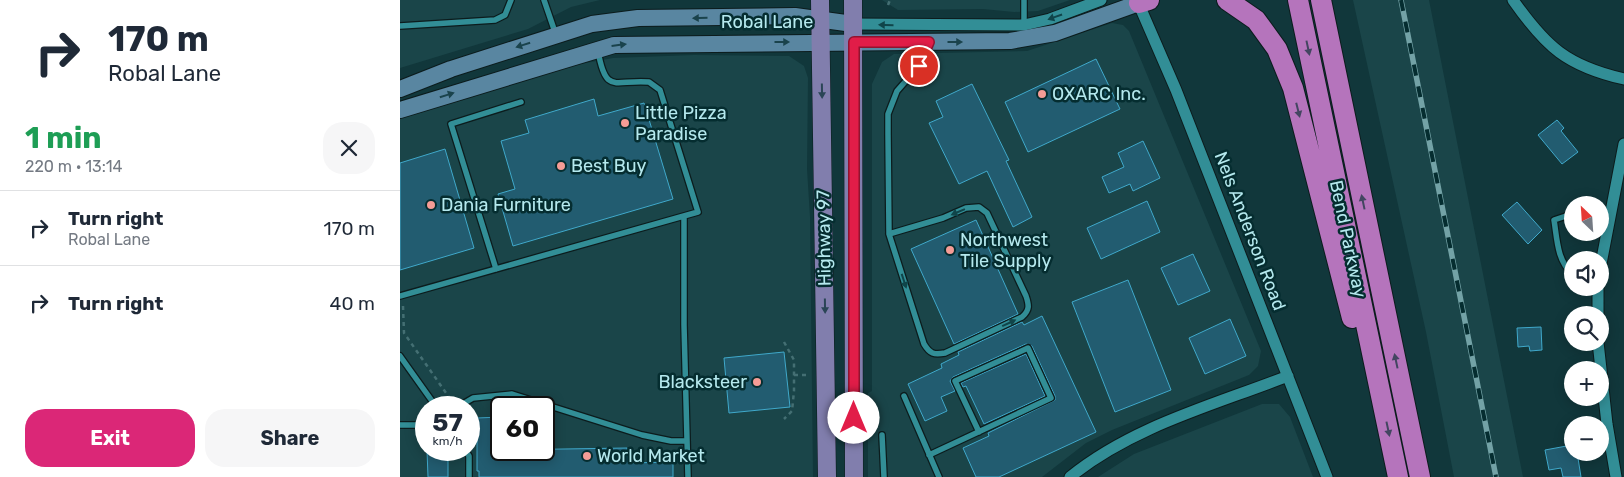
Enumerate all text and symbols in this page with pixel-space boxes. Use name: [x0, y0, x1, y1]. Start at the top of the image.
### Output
street label: Robal Lane: [721, 11, 813, 33]
one-way arrow: [1047, 13, 1062, 21]
one-way arrow: [691, 14, 707, 22]
text: 170 m: [108, 18, 209, 60]
icon: right: [25, 20, 90, 85]
one-way arrow: [878, 20, 894, 28]
one-way arrow: [774, 38, 790, 46]
one-way arrow: [947, 38, 963, 46]
one-way arrow: [1304, 40, 1312, 56]
one-way arrow: [611, 41, 627, 49]
one-way arrow: [516, 42, 531, 50]
pin: [898, 45, 940, 87]
icon: arrive: [905, 52, 933, 80]
text: Robal Lane: [108, 60, 221, 87]
one-way arrow: [818, 83, 826, 99]
place label: OXARC Inc.: [1052, 83, 1146, 105]
marker: OXARC Inc.: [1036, 88, 1048, 100]
one-way arrow: [439, 91, 454, 98]
place label: Little Pizza Paradise: [635, 102, 727, 145]
one-way arrow: [1294, 103, 1302, 118]
marker: Little Pizza Paradise: [619, 117, 631, 129]
text: 1 min: [25, 120, 102, 156]
button: close: [323, 122, 375, 174]
street label: Nels Anderson Road: [1210, 149, 1290, 313]
place label: Best Buy: [571, 155, 647, 177]
text: 220 m · 13:14: [25, 157, 123, 176]
marker: Best Buy: [555, 160, 567, 172]
street label: Bend Parkway: [1325, 178, 1371, 300]
street label: Highway 97: [812, 190, 836, 286]
place label: Dania Furniture: [441, 194, 571, 216]
one-way arrow: [1359, 194, 1367, 209]
north arrow: [1564, 196, 1609, 241]
map controls: [1564, 196, 1609, 461]
marker: Dania Furniture: [425, 199, 437, 211]
text: Turn right: [68, 207, 163, 230]
one-way arrow: [951, 208, 965, 216]
icon: right: [25, 214, 53, 242]
text: 170 m: [324, 217, 375, 240]
place label: Northwest Tile Supply: [960, 229, 1051, 272]
text: Robal Lane: [68, 230, 150, 249]
marker: Northwest Tile Supply: [944, 244, 956, 256]
button: sound: [1564, 251, 1609, 296]
one-way arrow: [901, 273, 909, 288]
icon: right: [25, 289, 53, 317]
text: Turn right: [68, 292, 163, 315]
text: 40 m: [330, 292, 375, 315]
one-way arrow: [821, 298, 829, 314]
button: search: [1564, 306, 1609, 351]
one-way arrow: [1002, 319, 1016, 327]
one-way arrow: [1392, 353, 1400, 368]
button: +: [1564, 361, 1609, 406]
place label: Blacksteer: [658, 371, 747, 393]
marker: Blacksteer: [751, 376, 763, 388]
position arrow: [827, 391, 879, 443]
speed limit sign: 60: [490, 396, 555, 461]
text: 57: [432, 408, 463, 437]
button: Exit: [25, 409, 195, 467]
button: Share: [205, 409, 375, 467]
button: −: [1564, 416, 1609, 461]
one-way arrow: [1385, 422, 1393, 438]
text: km/h: [433, 434, 462, 448]
place label: World Market: [597, 445, 705, 467]
marker: World Market: [581, 450, 593, 462]

